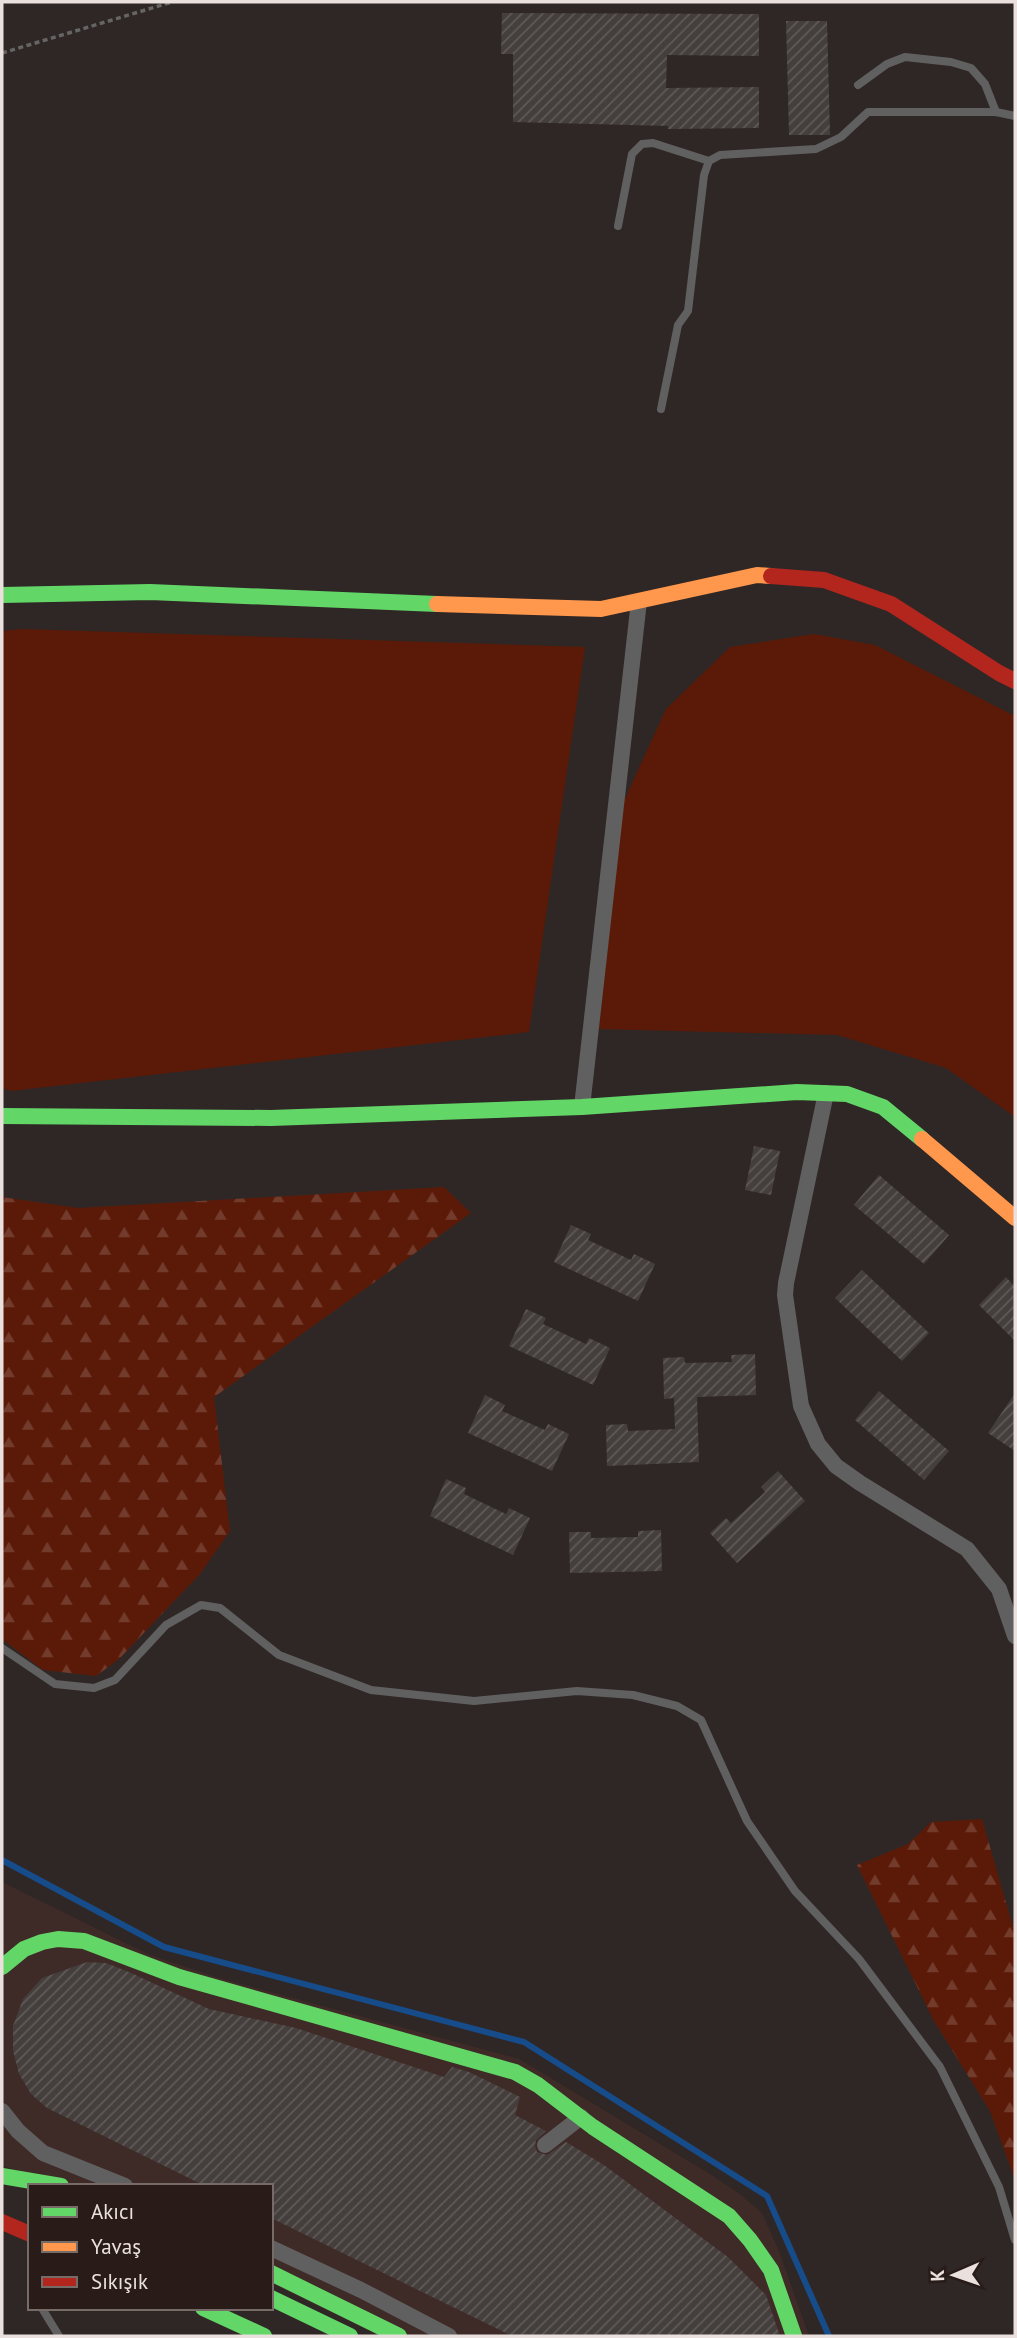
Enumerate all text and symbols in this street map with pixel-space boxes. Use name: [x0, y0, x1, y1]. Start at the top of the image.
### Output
legend: [28, 2184, 273, 2310]
text: Akıcı: [91, 2198, 134, 2225]
text: Yavaş: [91, 2233, 141, 2260]
north arrow: [919, 2240, 989, 2310]
text: Sıkışık: [91, 2268, 148, 2295]
text: K: [925, 2269, 949, 2282]

